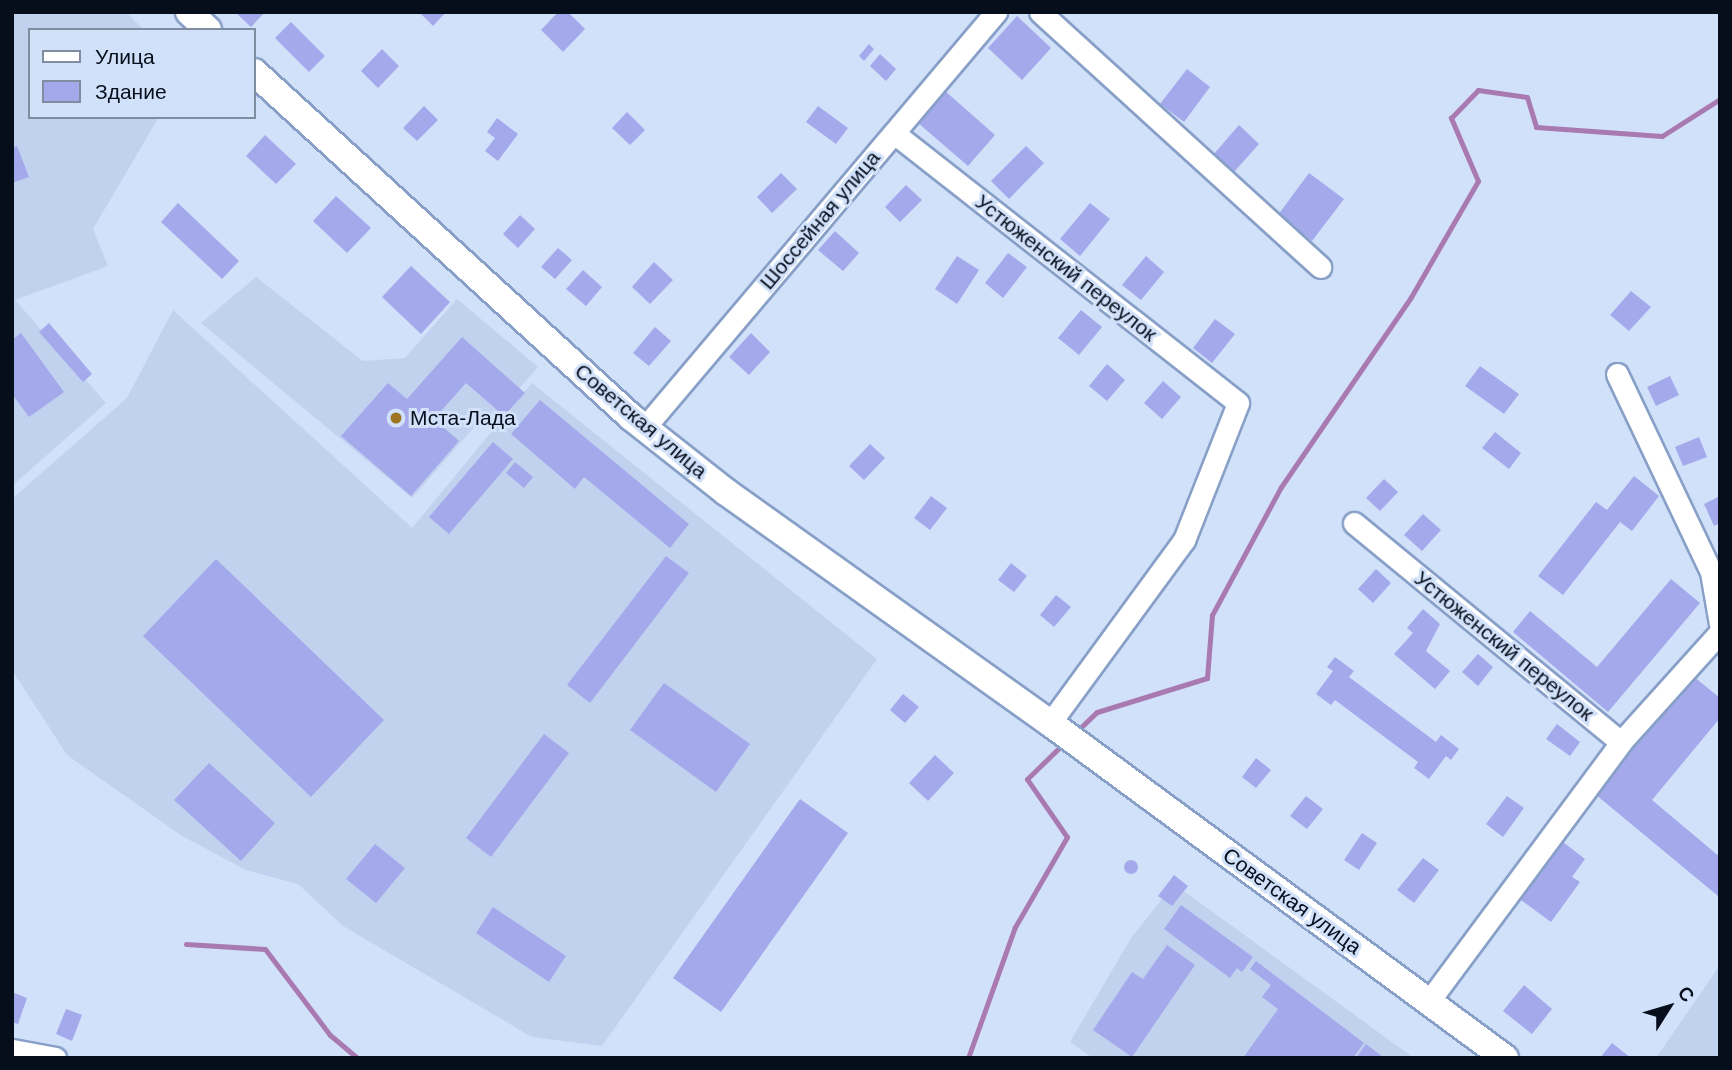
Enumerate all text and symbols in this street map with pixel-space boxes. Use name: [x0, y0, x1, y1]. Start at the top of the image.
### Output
legend: [28, 28, 256, 119]
text: Улица: [95, 45, 155, 68]
text: Здание: [95, 80, 167, 103]
street label: Шоссейная улица: [755, 145, 885, 295]
street label: Устюженский переулок: [970, 189, 1162, 347]
street label: Советская улица: [570, 358, 712, 484]
place label: Мста-Лада: [410, 405, 516, 431]
marker: Мста-Лада: [388, 410, 404, 426]
street label: Устюженский переулок: [1409, 566, 1599, 726]
street label: Советская улица: [1218, 842, 1366, 960]
north arrow: [1634, 972, 1704, 1042]
text: С: [1674, 982, 1699, 1006]

